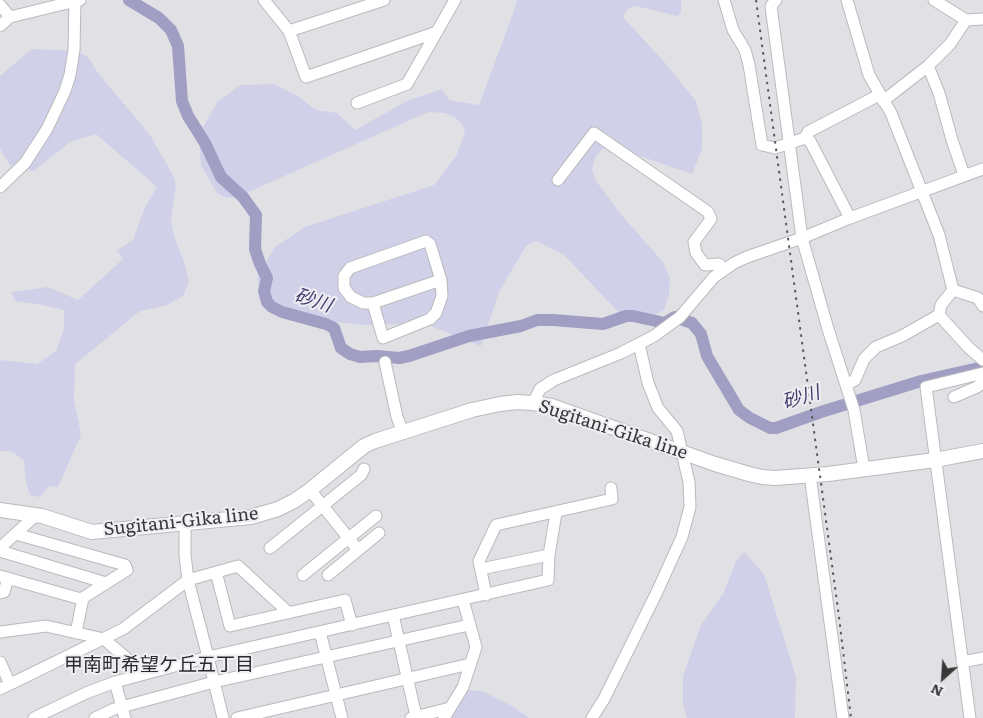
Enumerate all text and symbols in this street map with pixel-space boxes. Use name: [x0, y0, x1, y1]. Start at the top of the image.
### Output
water label: 砂川: [291, 284, 335, 318]
water label: 砂川: [779, 382, 823, 414]
street label: Sugitani-Gika line: [536, 396, 690, 464]
street label: Sugitani-Gika line: [103, 503, 259, 541]
north arrow: [918, 653, 968, 703]
district label: 甲南町希望ケ丘五丁目: [64, 654, 254, 676]
text: N: [927, 680, 946, 703]

